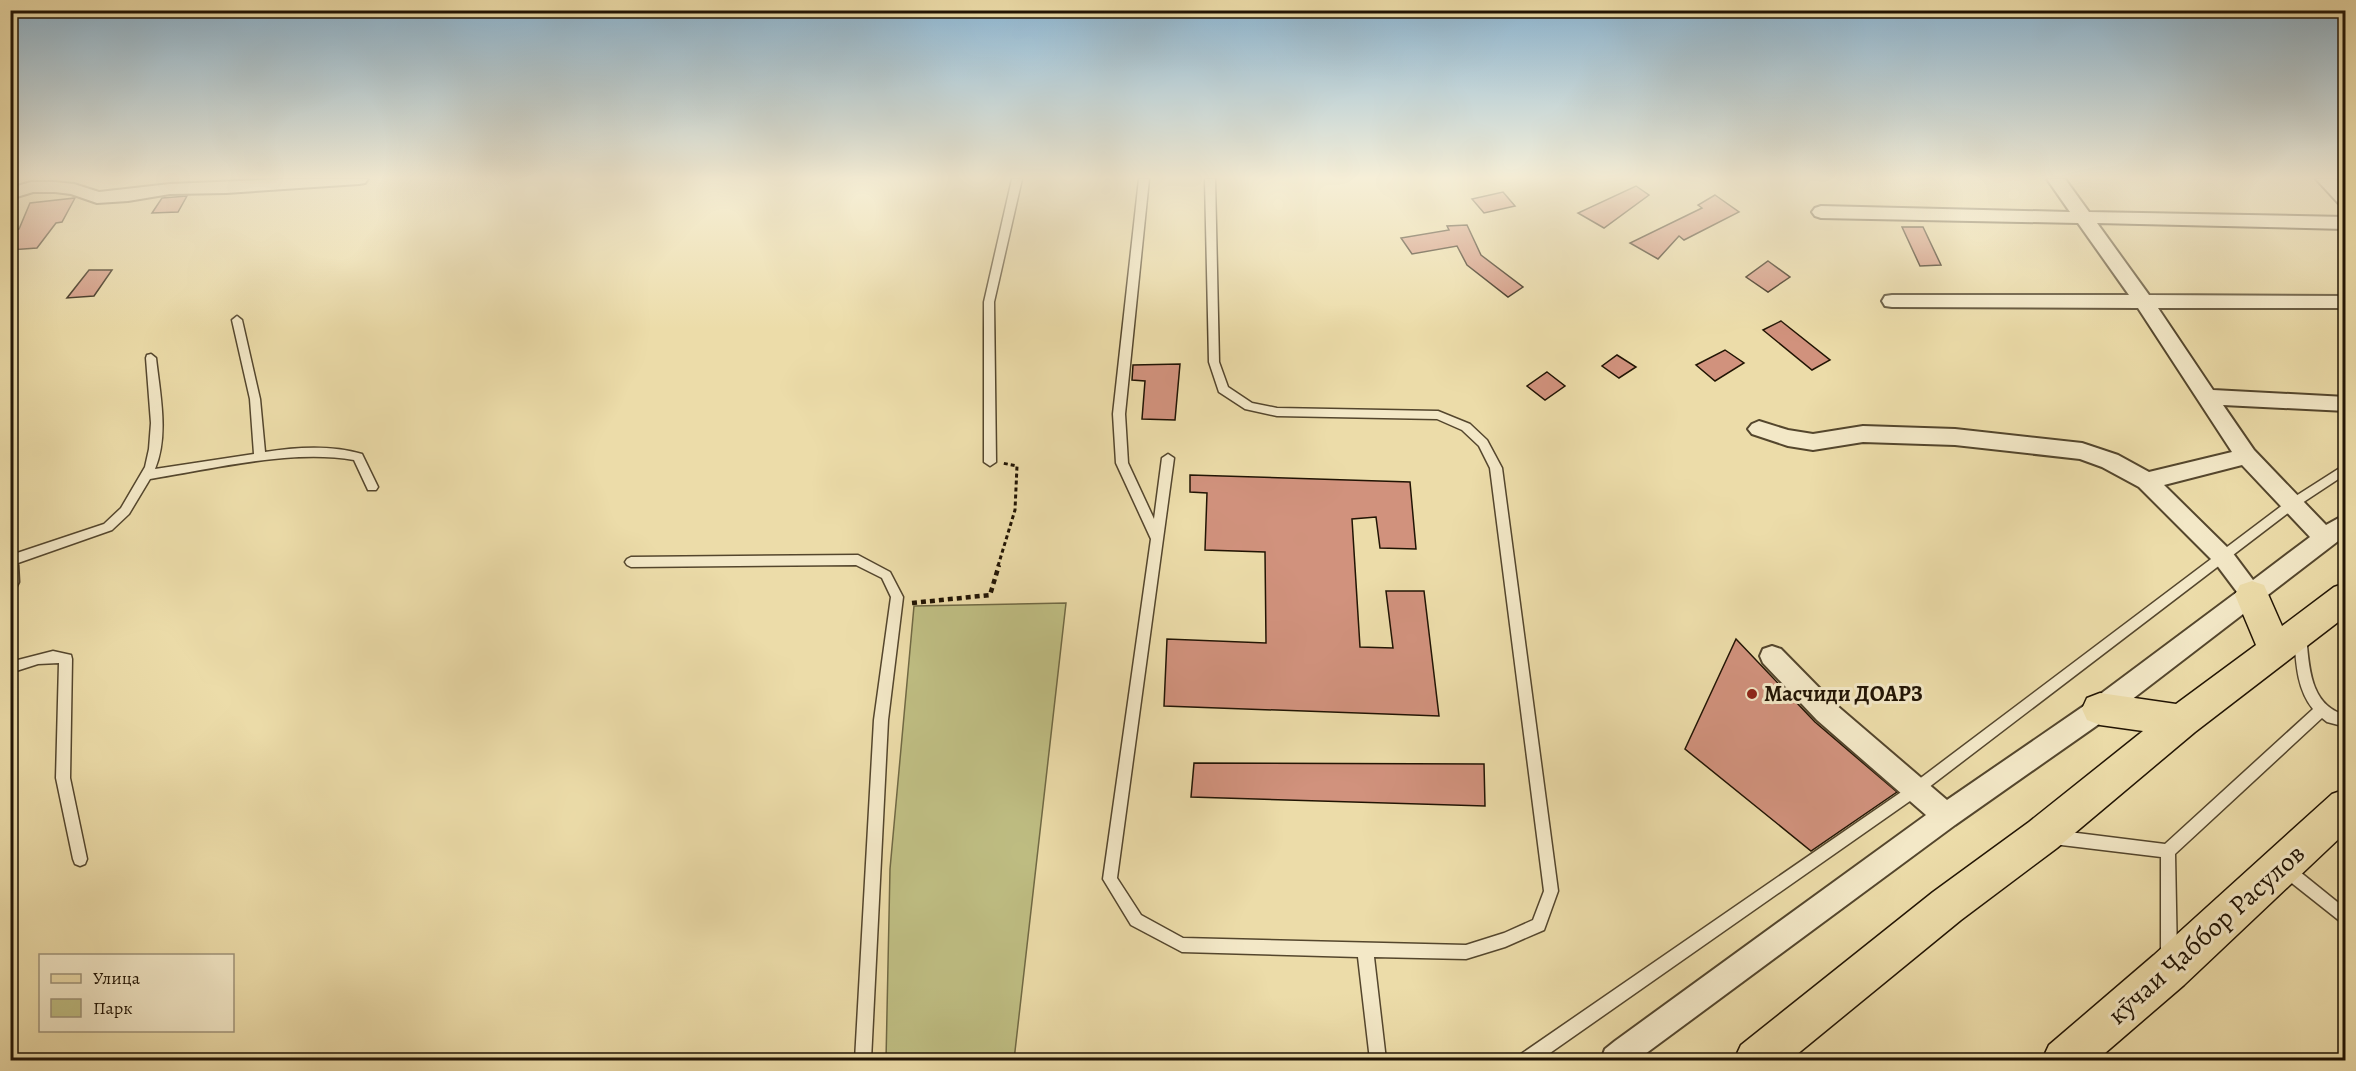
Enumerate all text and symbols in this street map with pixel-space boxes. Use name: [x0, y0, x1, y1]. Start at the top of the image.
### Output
place label: Масчиди ДОАРЗ: [1764, 679, 1923, 709]
marker: Масчиди ДОАРЗ: [1745, 687, 1759, 701]
street label: кӯчаи Ҷаббор Расулов: [2100, 836, 2312, 1032]
legend: [39, 954, 234, 1032]
text: Улица: [93, 966, 141, 990]
text: Парк: [93, 996, 133, 1020]

